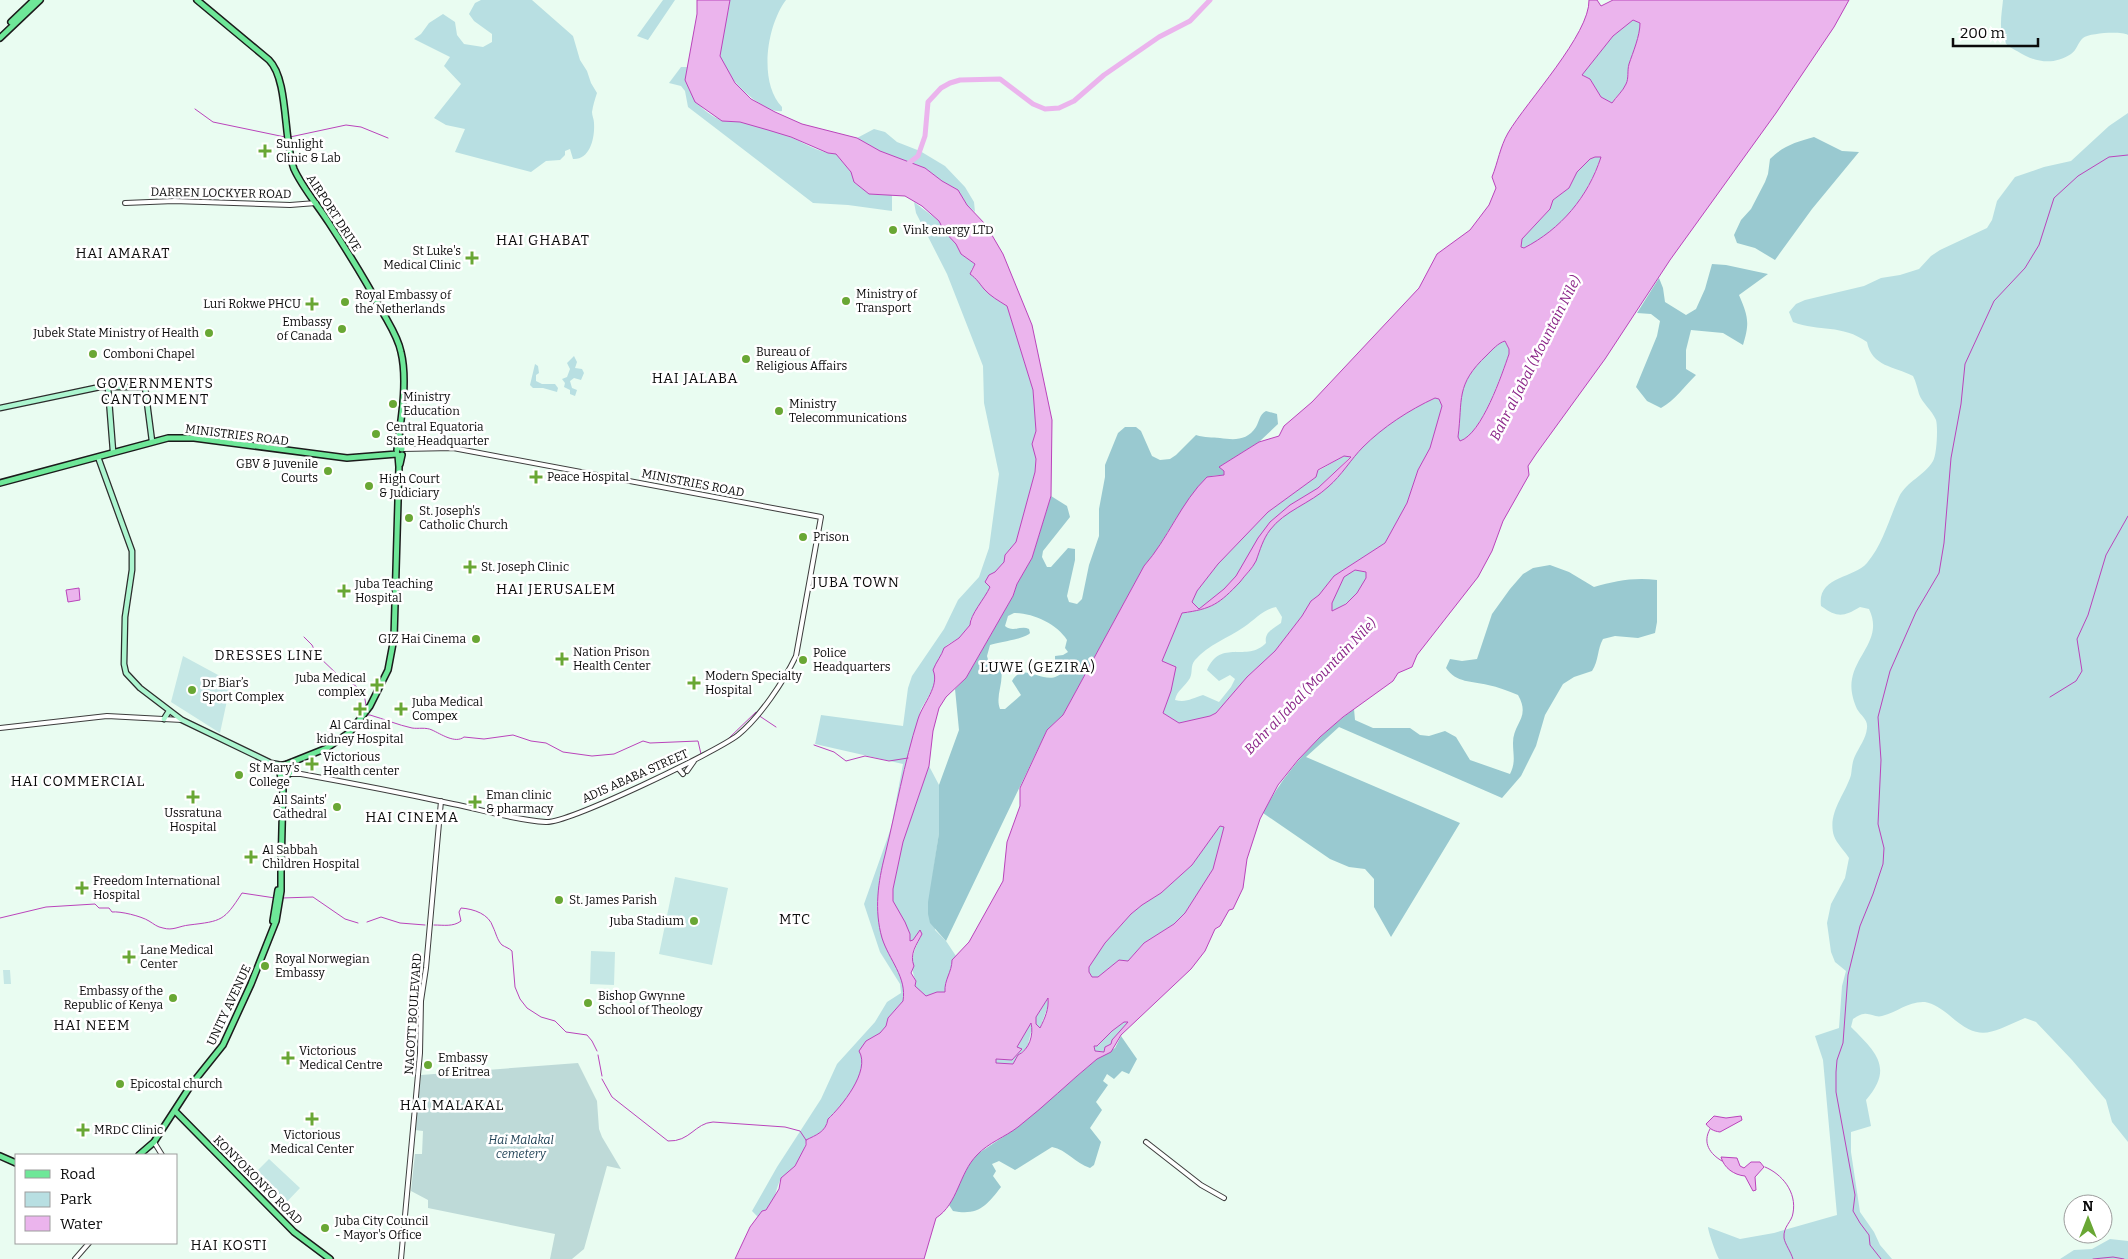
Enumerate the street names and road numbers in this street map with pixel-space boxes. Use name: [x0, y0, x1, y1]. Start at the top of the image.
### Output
street label: AIRPORT DRIVE: [304, 172, 364, 254]
street label: DARREN LOCKYER ROAD: [150, 185, 292, 201]
street label: MINISTRIES ROAD: [184, 422, 290, 448]
street label: MINISTRIES ROAD: [640, 466, 746, 500]
street label: ADIS ABABA STREET: [580, 746, 690, 806]
street label: NAGOTT BOULEVARD: [402, 953, 424, 1075]
street label: UNITY AVENUE: [204, 962, 254, 1048]
street label: KONYOKONYO ROAD: [211, 1133, 305, 1227]

